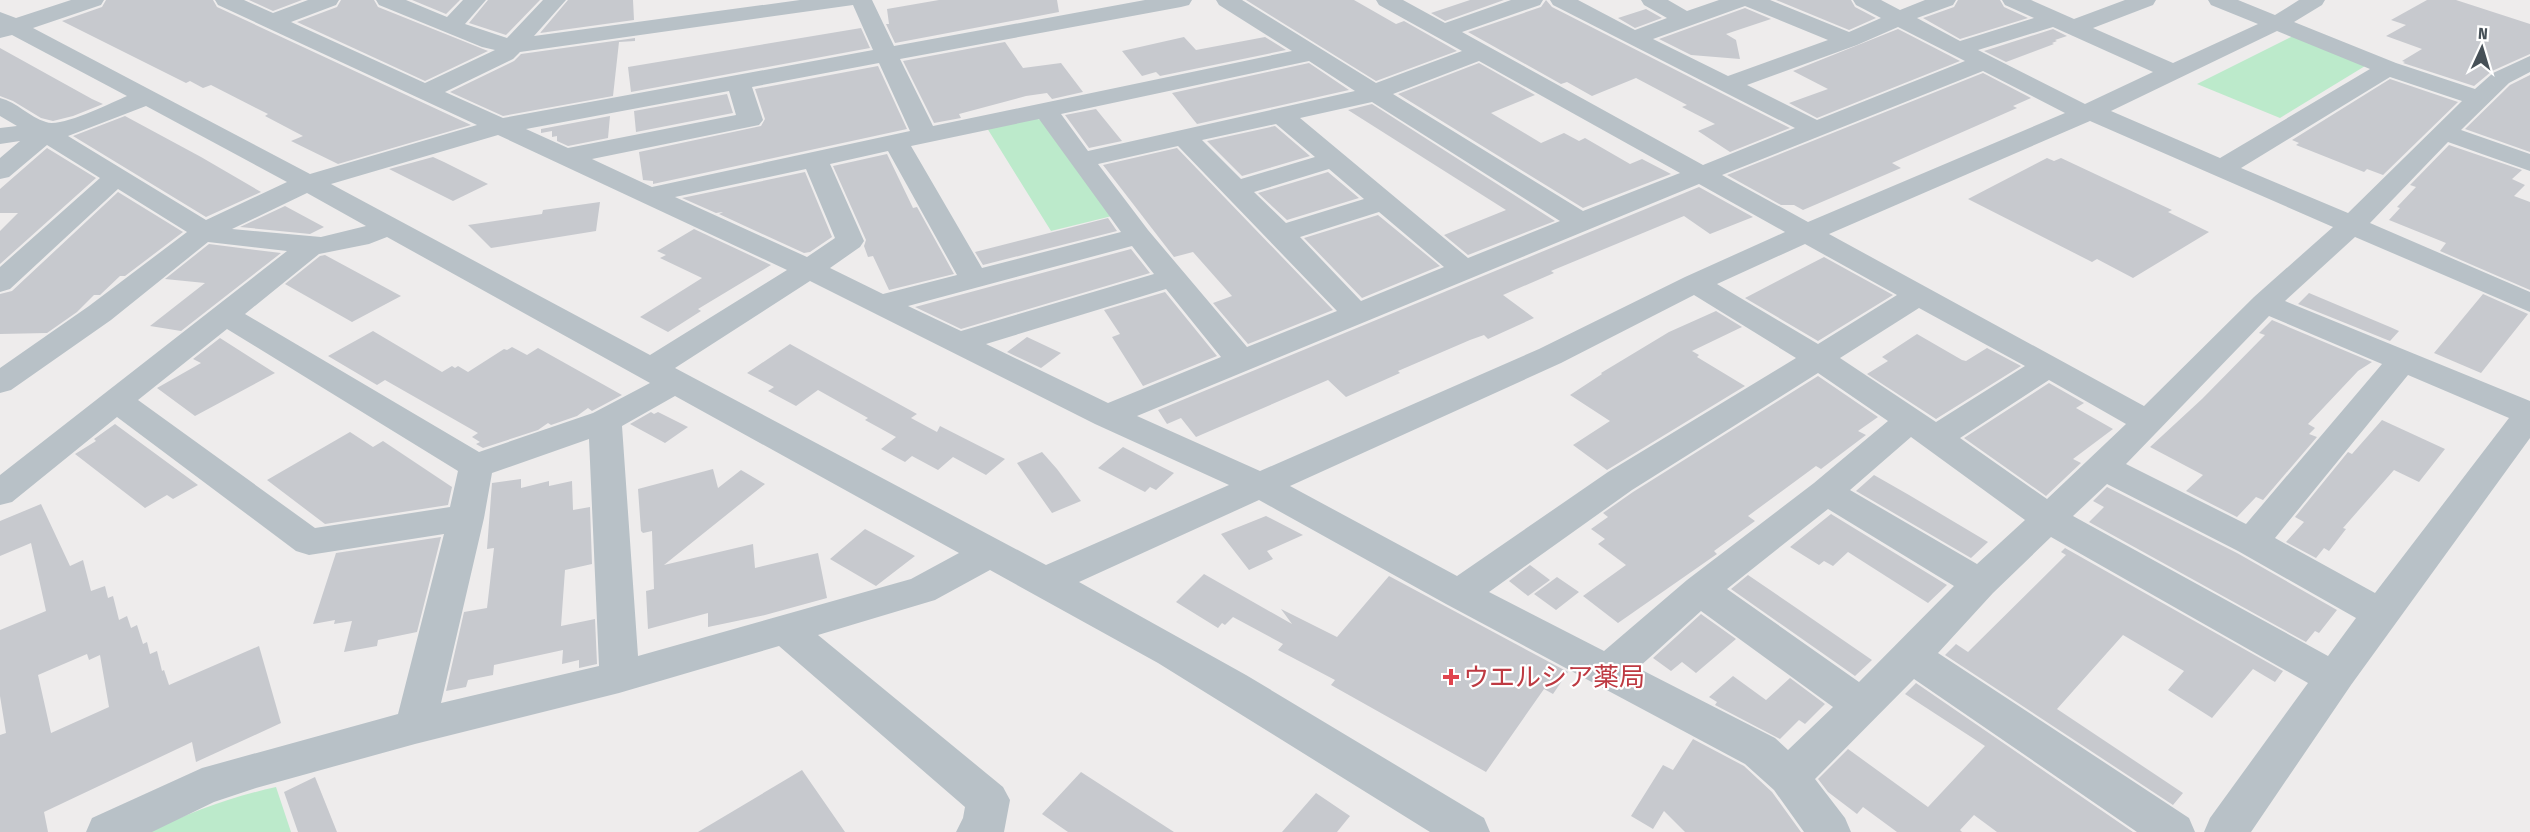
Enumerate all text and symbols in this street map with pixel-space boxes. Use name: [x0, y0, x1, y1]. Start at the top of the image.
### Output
north arrow: [2452, 18, 2512, 78]
text: N: [2478, 24, 2488, 43]
place label: ウエルシア薬局: [1463, 662, 1645, 693]
marker: ウエルシア薬局: [1444, 670, 1458, 684]

